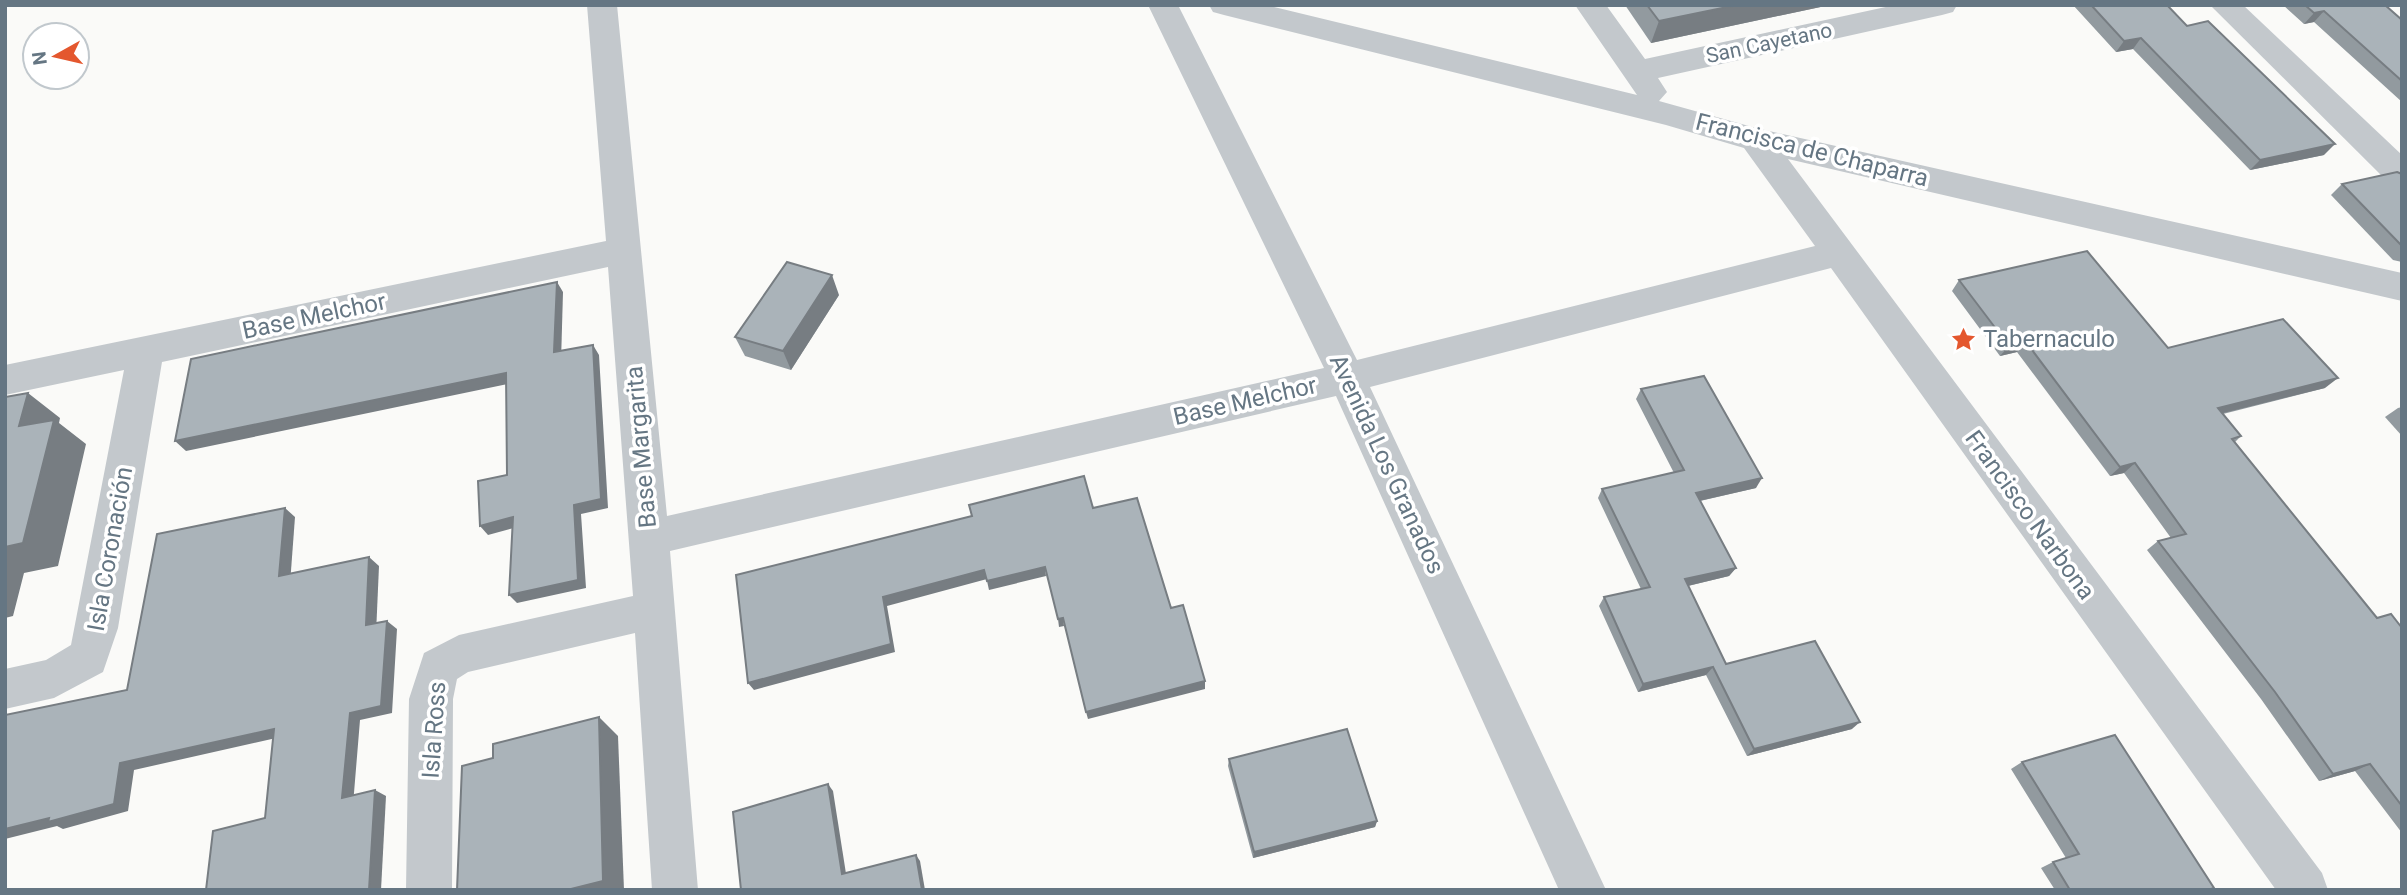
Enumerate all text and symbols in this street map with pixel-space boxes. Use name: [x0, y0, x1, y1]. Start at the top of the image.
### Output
street label: San Cayetano: [1704, 18, 1834, 68]
north arrow: [21, 21, 91, 91]
text: N: [27, 50, 52, 67]
street label: Francisca de Chaparra: [1693, 108, 1931, 192]
street label: Base Melchor: [240, 287, 388, 345]
place icon: Tabernaculo: [1949, 325, 1977, 353]
place label: Tabernaculo: [1983, 325, 2115, 353]
street label: Avenida Los Granados: [1324, 350, 1450, 578]
street label: Base Margarita: [620, 365, 662, 529]
street label: Base Melchor: [1171, 371, 1319, 431]
street label: Francisco Narbona: [1959, 425, 2101, 605]
street label: Isla Coronación: [82, 465, 138, 633]
street label: Isla Ross: [417, 681, 451, 779]

